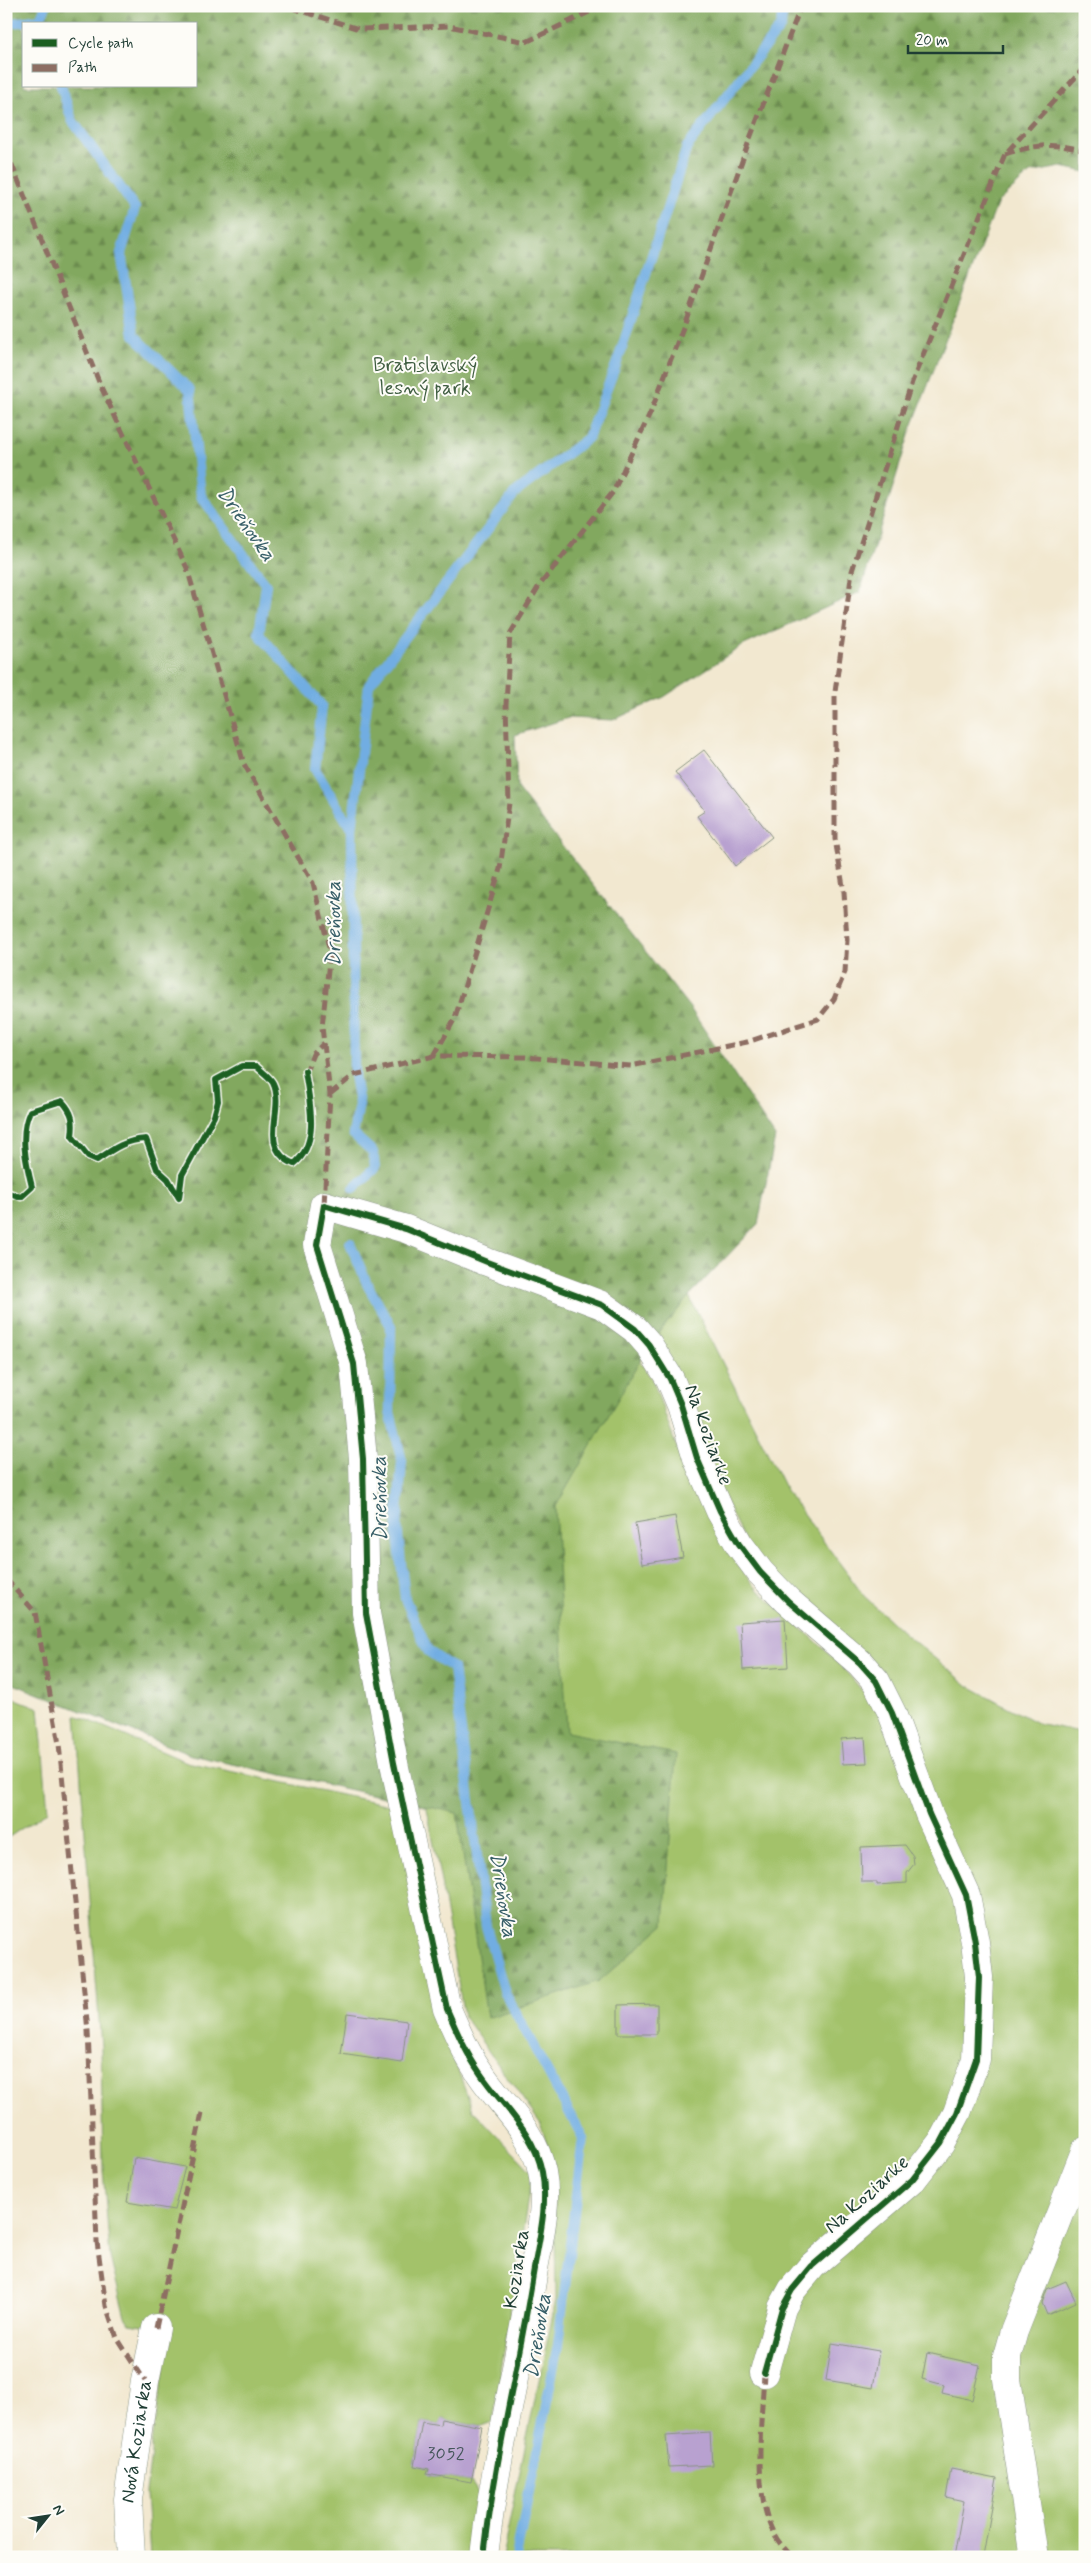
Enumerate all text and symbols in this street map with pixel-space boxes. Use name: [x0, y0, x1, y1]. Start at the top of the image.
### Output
legend: [22, 22, 198, 88]
scale bar: [908, 22, 1004, 54]
text: 20 m: [916, 31, 948, 51]
text: Cycle path: [68, 34, 133, 54]
text: Path: [68, 58, 97, 78]
park label: Bratislavský lesný park: [373, 352, 477, 402]
water label: Drieňovka: [210, 481, 282, 567]
water label: Drieňovka: [320, 881, 348, 967]
street label: Na Koziarke: [677, 1381, 739, 1489]
water label: Drieňovka: [365, 1456, 395, 1542]
water label: Drieňovka: [482, 1850, 524, 1940]
street label: Na Koziarke: [819, 2150, 915, 2240]
street label: Koziarka: [497, 2227, 537, 2311]
water label: Drieňovka: [517, 2291, 559, 2381]
street label: Nová Koziarka: [114, 2378, 158, 2505]
house number: 3052: [427, 2442, 465, 2466]
north arrow: [22, 2490, 72, 2540]
text: N: [48, 2501, 69, 2519]

